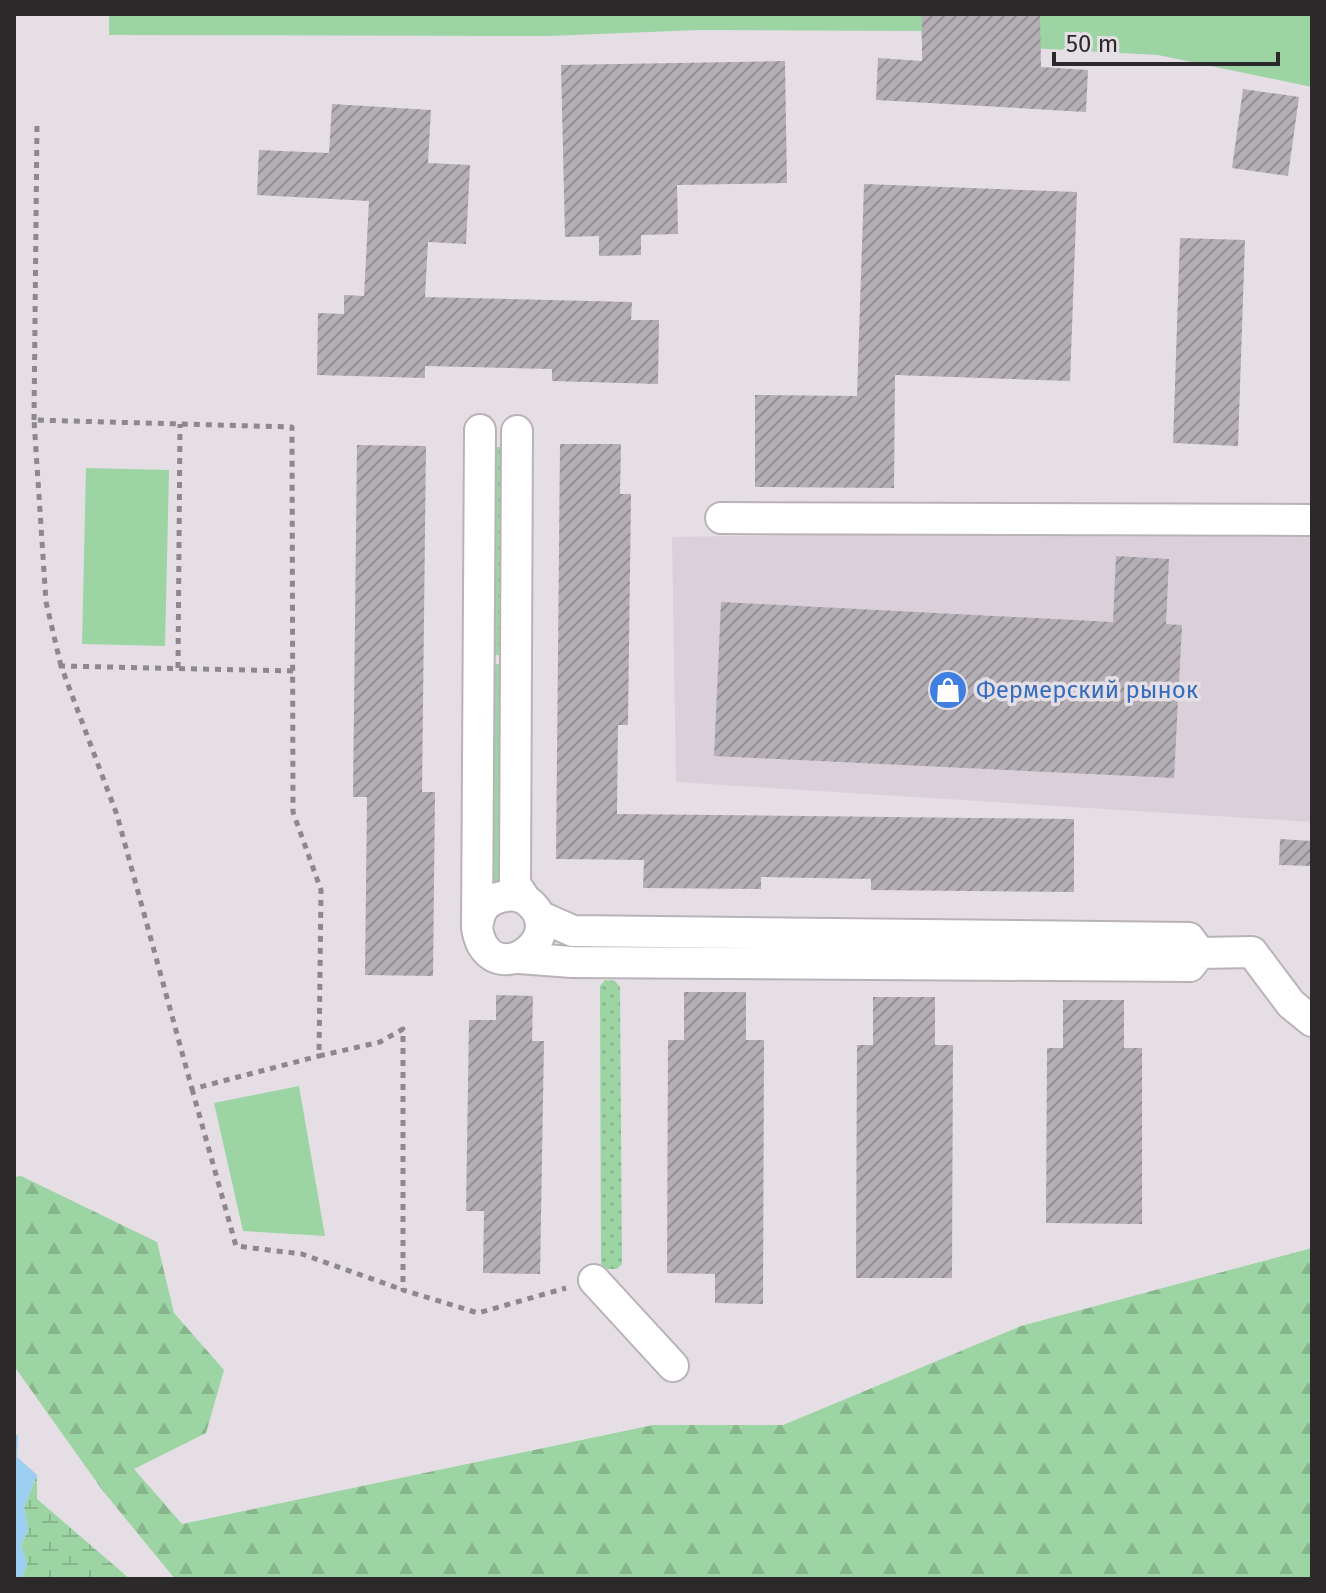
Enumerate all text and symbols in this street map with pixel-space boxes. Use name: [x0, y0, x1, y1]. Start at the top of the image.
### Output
scale bar: [1054, 16, 1278, 66]
text: 50 m: [1066, 30, 1118, 58]
shop icon: Фермерский рынок: [927, 669, 969, 711]
place label: Фермерский рынок: [976, 676, 1199, 704]

